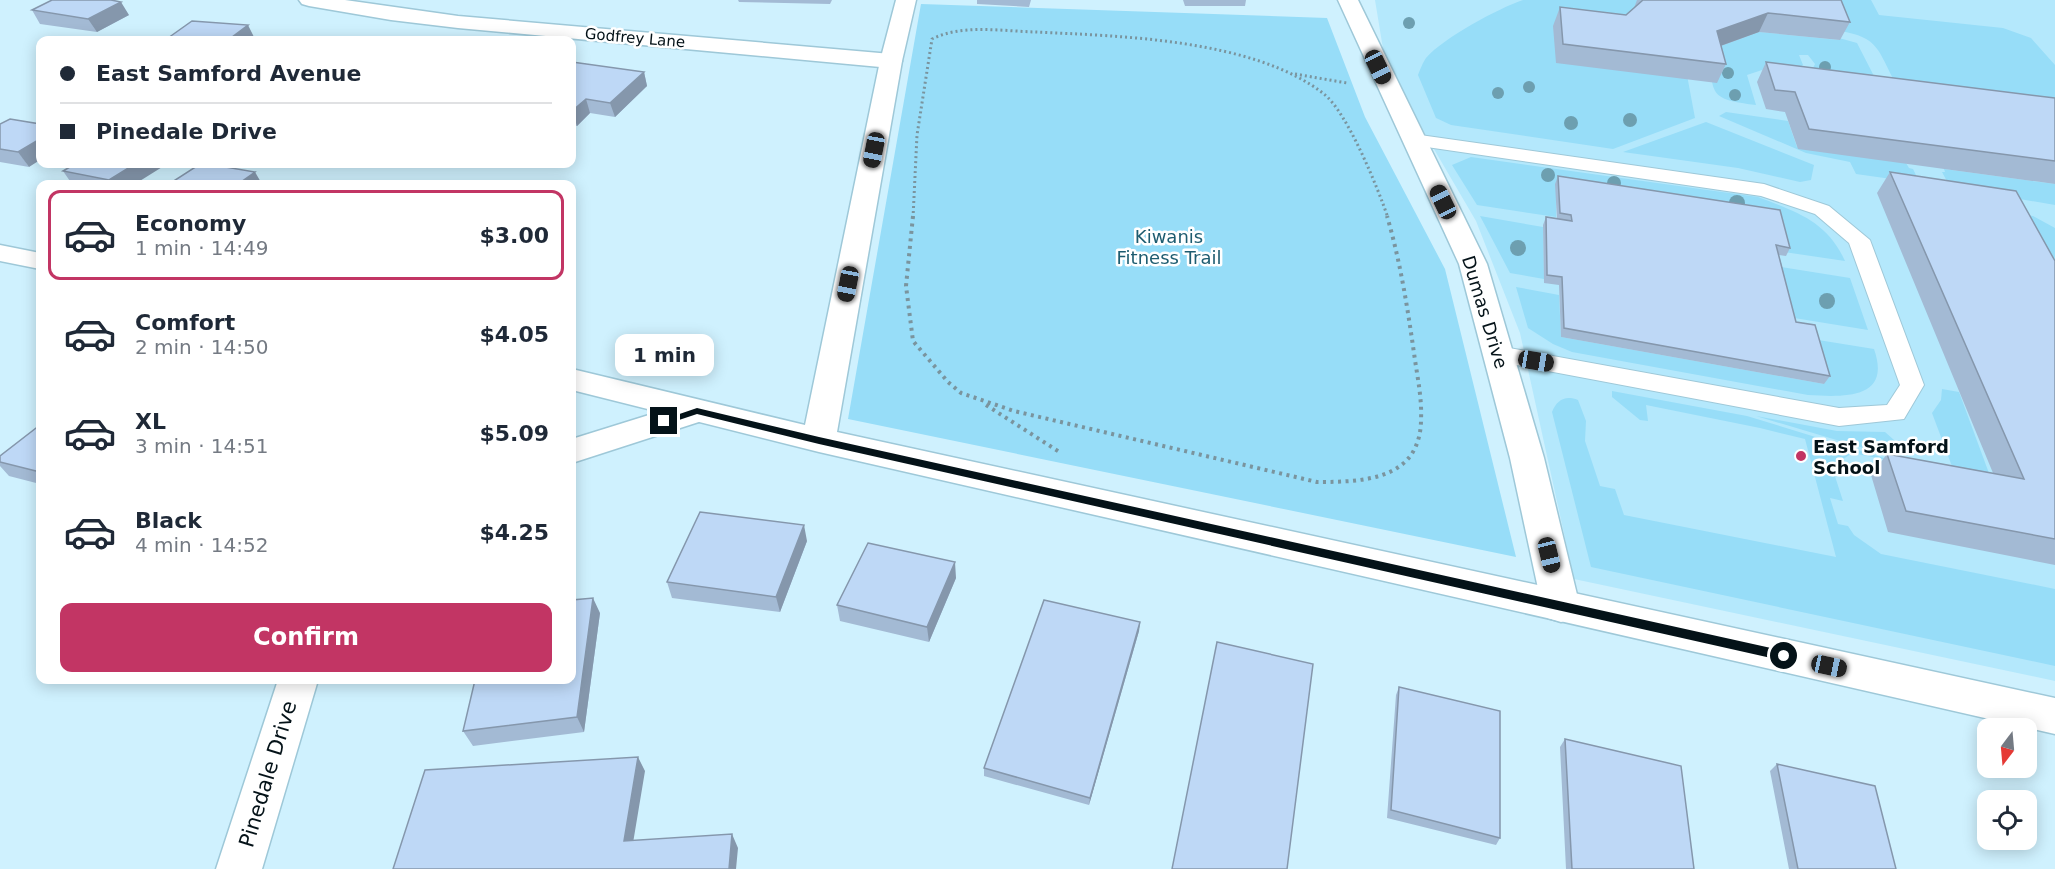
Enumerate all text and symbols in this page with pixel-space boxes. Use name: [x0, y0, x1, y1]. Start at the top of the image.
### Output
street label: Godfrey Lane: [584, 25, 686, 51]
car: [1362, 47, 1394, 87]
text: East Samford Avenue: [96, 61, 361, 86]
text: Pinedale Drive: [96, 119, 277, 144]
car: [862, 131, 886, 169]
car: [1427, 182, 1459, 222]
icon: car: [63, 208, 117, 262]
text: Economy: [135, 211, 246, 236]
text: $3.00: [479, 223, 549, 248]
park label: Kiwanis Fitness Trail: [1117, 226, 1221, 268]
text: 1 min · 14:49: [135, 236, 269, 260]
street label: Dumas Drive: [1458, 253, 1512, 371]
car: [836, 265, 860, 303]
icon: car: [63, 307, 117, 361]
text: Comfort: [135, 310, 235, 335]
text: $4.05: [479, 322, 549, 347]
callout: 1 min: [614, 334, 714, 376]
text: 2 min · 14:50: [135, 335, 269, 359]
text: 1 min: [633, 343, 696, 367]
car: [1517, 349, 1555, 373]
icon: car: [63, 406, 117, 460]
route end: [650, 407, 677, 434]
text: XL: [135, 409, 166, 434]
text: $5.09: [479, 421, 549, 446]
text: 3 min · 14:51: [135, 434, 269, 458]
place label: East Samford School: [1813, 436, 1949, 478]
marker: East Samford School: [1794, 449, 1808, 463]
icon: car: [63, 505, 117, 559]
text: Black: [135, 508, 202, 533]
text: $4.25: [479, 520, 549, 545]
text: 4 min · 14:52: [135, 533, 269, 557]
car: [1536, 535, 1562, 575]
button: Confirm: [60, 603, 552, 672]
route start: [1770, 642, 1797, 669]
car: [1810, 653, 1848, 679]
street label: Pinedale Drive: [234, 698, 302, 850]
north arrow: [1977, 718, 2037, 778]
map controls: [1977, 718, 2037, 850]
button: locate: [1977, 790, 2037, 850]

